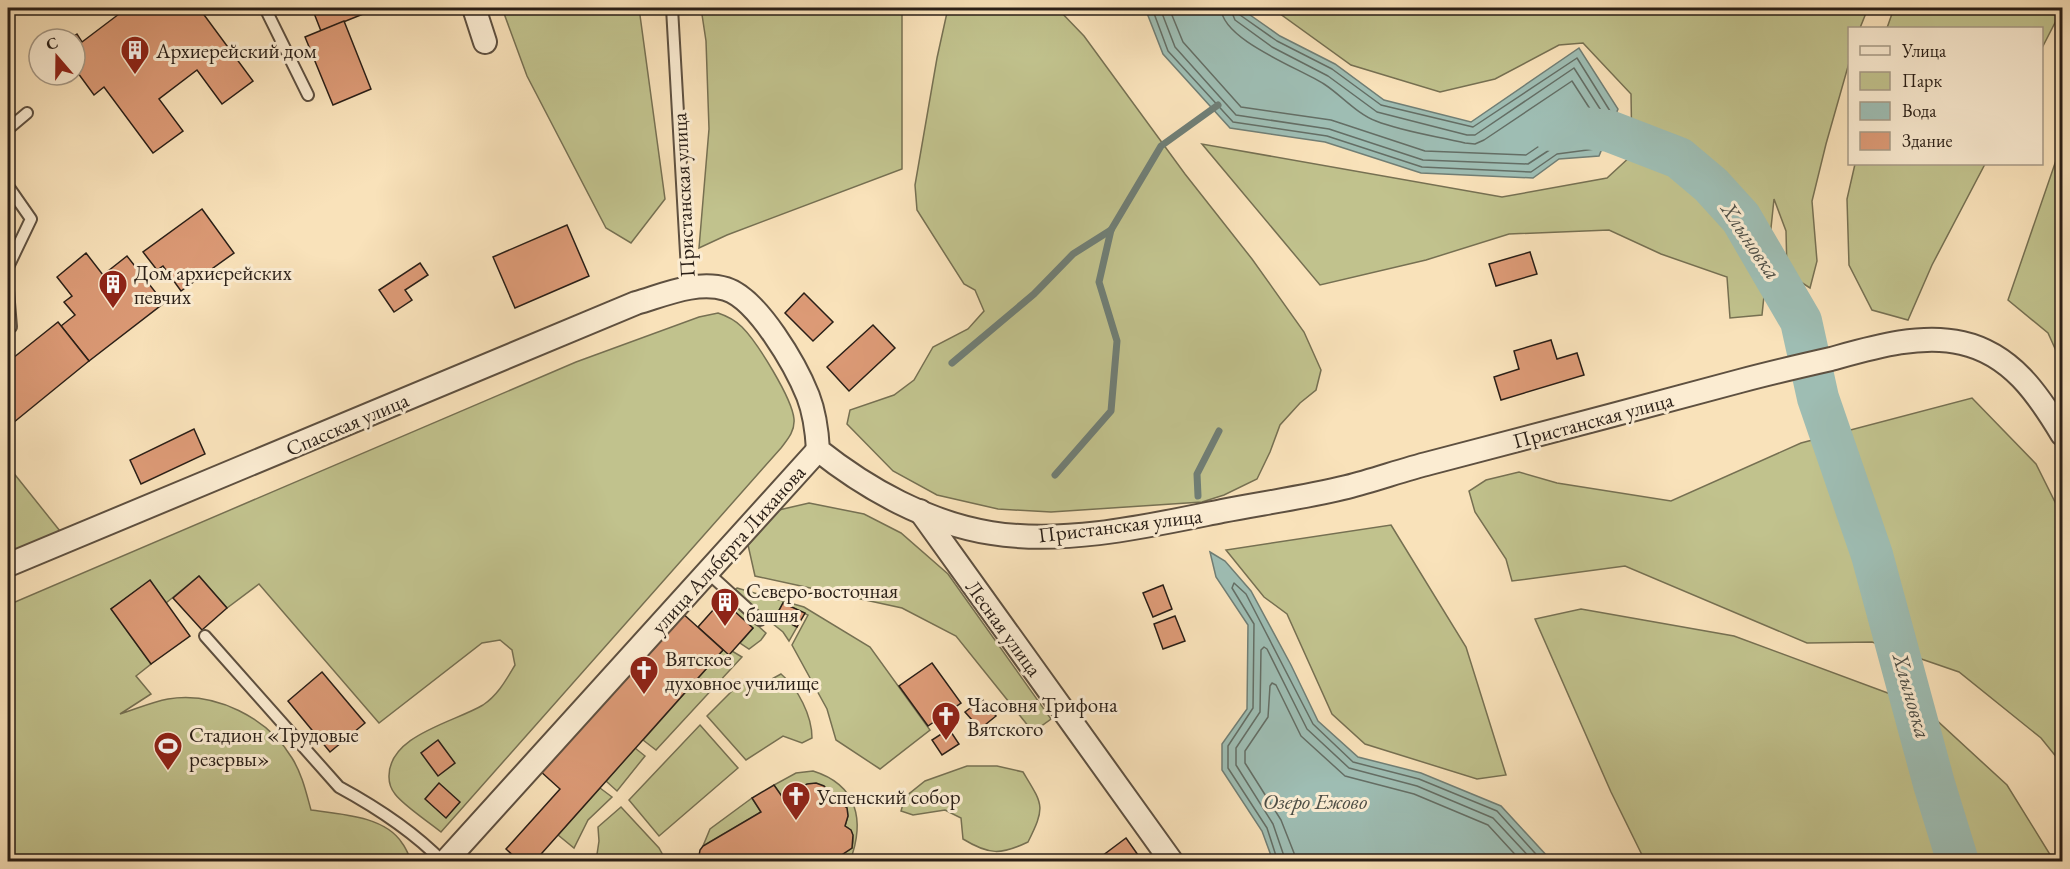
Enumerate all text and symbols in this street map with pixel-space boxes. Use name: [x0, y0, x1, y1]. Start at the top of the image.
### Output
north arrow: [27, 27, 87, 87]
legend: [1848, 27, 2043, 165]
text: С: [43, 32, 61, 55]
building icon: Архиерейский дом: [119, 34, 151, 76]
place label: Архиерейский дом: [155, 37, 317, 64]
text: Улица: [1901, 39, 1947, 62]
text: Парк: [1902, 69, 1942, 92]
text: Вода: [1902, 99, 1937, 122]
street label: Пристанская улица: [665, 111, 701, 278]
text: Здание: [1902, 129, 1952, 152]
water label: Хлыновка: [1713, 195, 1787, 285]
place label: Дом архиерейских певчих: [134, 259, 292, 310]
building icon: Дом архиерейских певчих: [97, 268, 129, 310]
street label: Пристанская улица: [1510, 385, 1677, 454]
street label: Спасская улица: [281, 386, 413, 462]
street label: улица Альберта Лиханова: [645, 458, 811, 639]
street label: Пристанская улица: [1037, 501, 1204, 548]
street label: Лесная улица: [960, 574, 1049, 682]
place label: Северо-восточная башня: [746, 577, 898, 628]
building icon: Северо-восточная башня: [709, 586, 741, 628]
place label: Вятское духовное училище: [665, 645, 819, 696]
water label: Хлыновка: [1885, 648, 1938, 742]
church icon: Вятское духовное училище: [628, 654, 660, 696]
place label: Часовня Трифона Вятского: [967, 691, 1118, 742]
church icon: Часовня Трифона Вятского: [930, 700, 962, 742]
place label: Стадион «Трудовые резервы»: [189, 721, 359, 772]
sports icon: Стадион «Трудовые резервы»: [152, 730, 184, 772]
church icon: Успенский собор: [780, 780, 812, 822]
place label: Успенский собор: [816, 783, 961, 810]
water label: Озеро Ежово: [1263, 787, 1367, 816]

